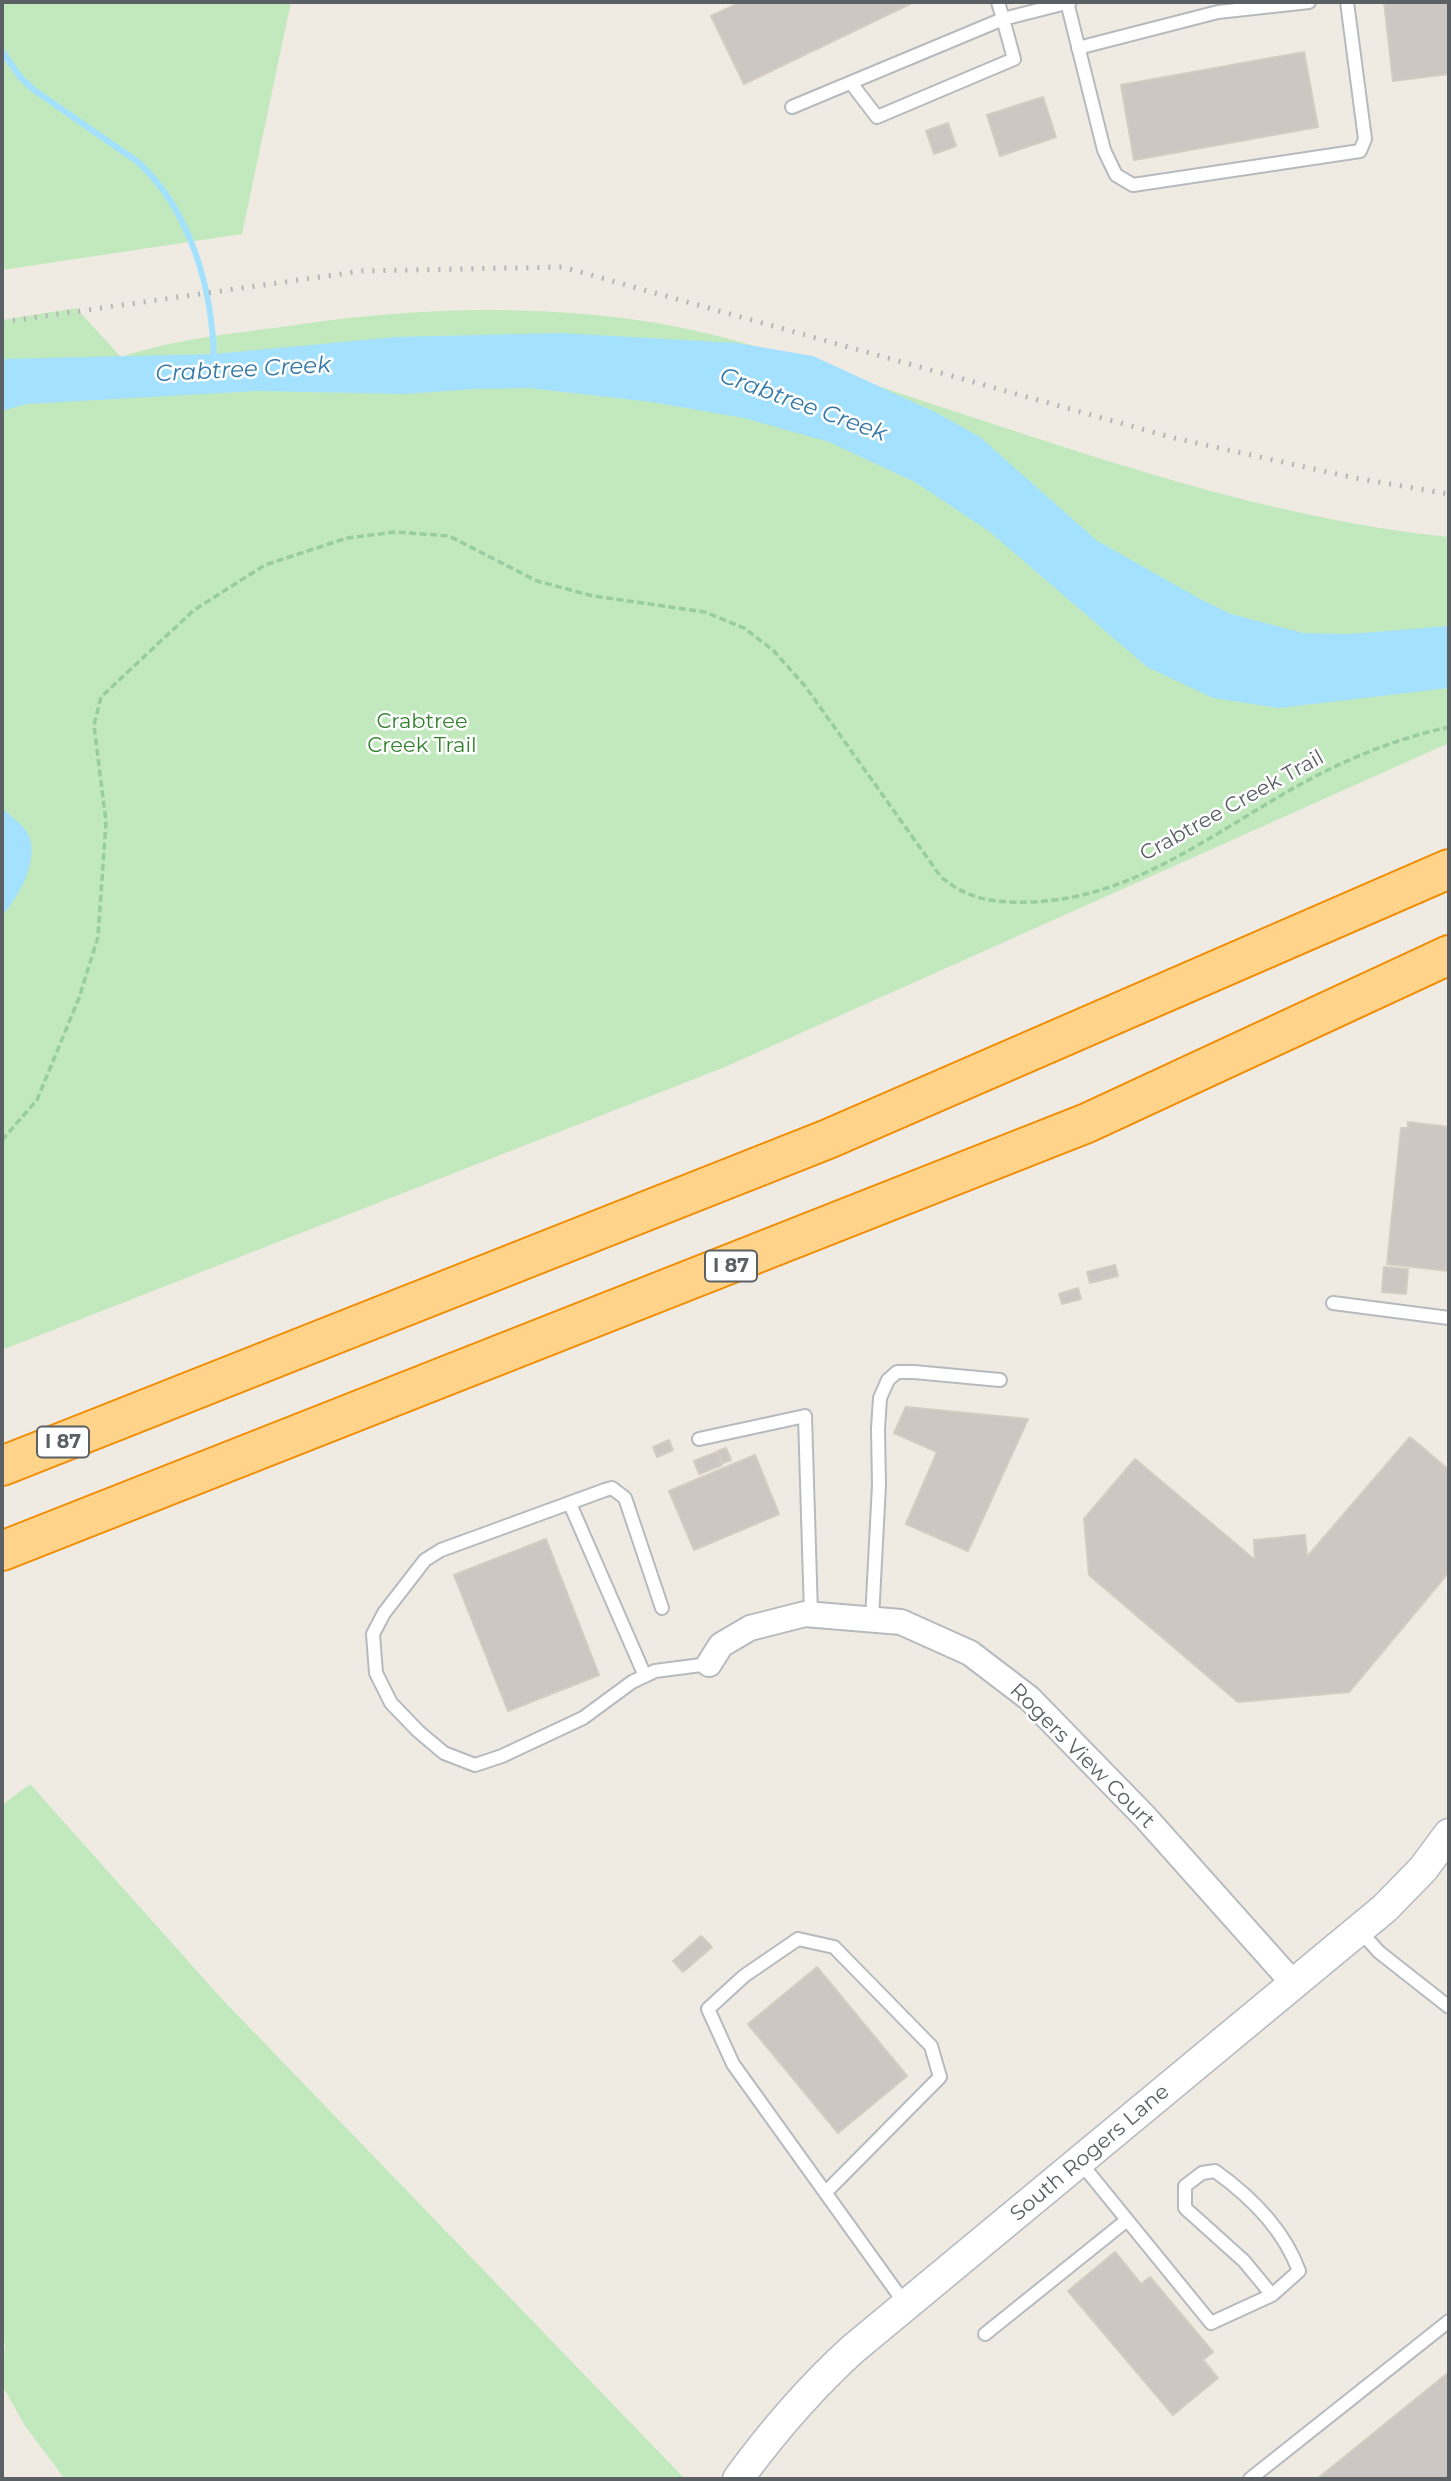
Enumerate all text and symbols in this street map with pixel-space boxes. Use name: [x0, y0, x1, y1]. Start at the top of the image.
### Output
water label: Crabtree Creek: [155, 352, 331, 388]
water label: Crabtree Creek: [716, 362, 890, 448]
park label: Crabtree Creek Trail: [367, 709, 477, 759]
street label: Crabtree Creek Trail: [1136, 745, 1328, 867]
road number: I 87: [705, 1250, 757, 1282]
road number: I 87: [37, 1426, 89, 1458]
street label: Rogers View Court: [1004, 1678, 1160, 1834]
street label: South Rogers Lane: [1005, 2079, 1175, 2227]

